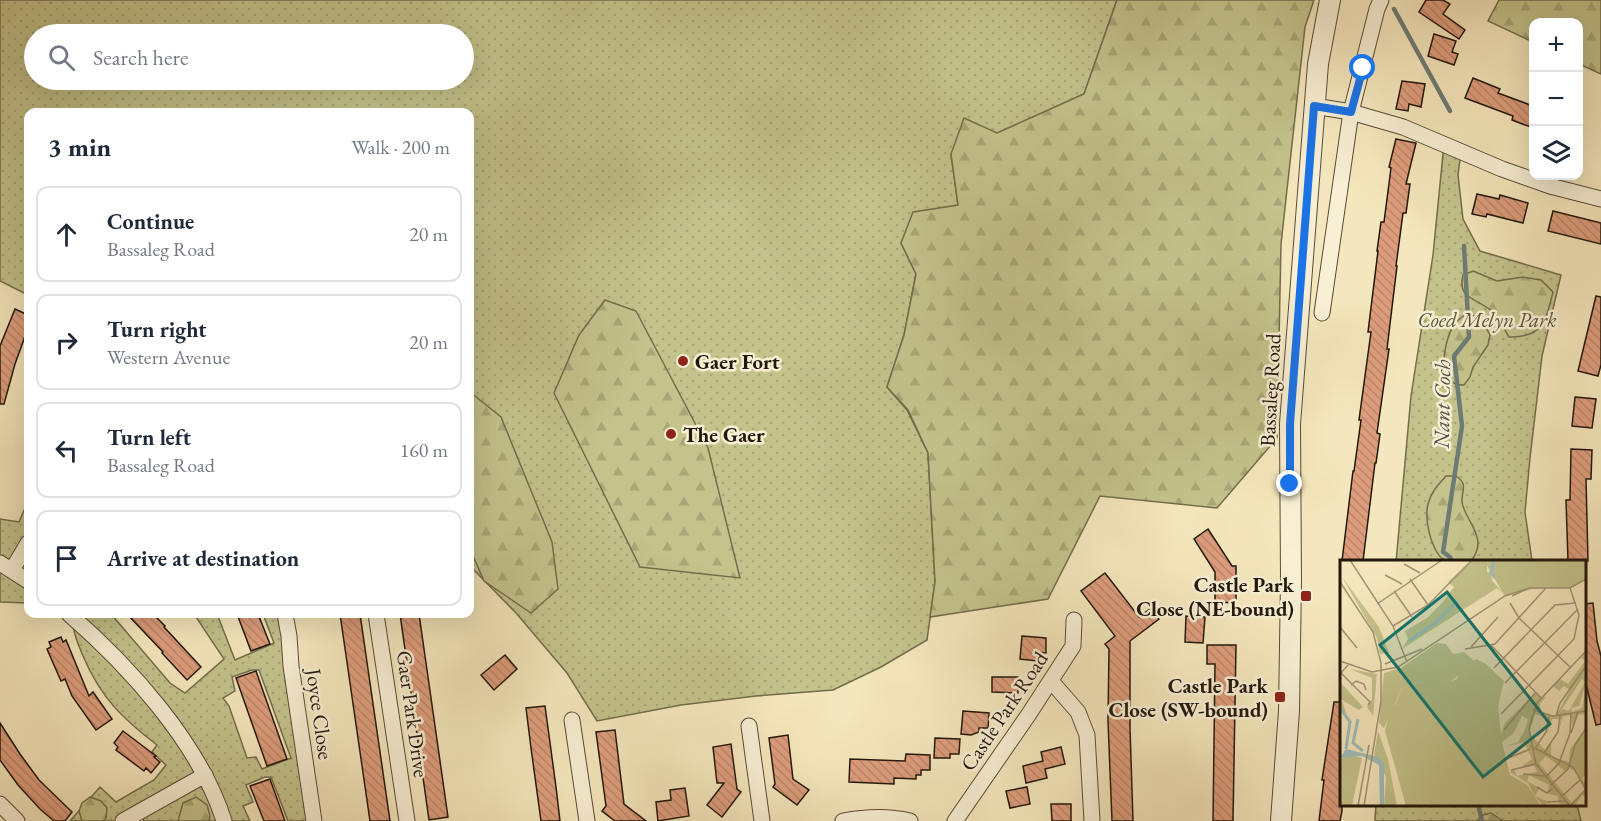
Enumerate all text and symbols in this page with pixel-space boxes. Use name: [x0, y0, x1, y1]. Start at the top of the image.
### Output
map controls: [1529, 18, 1583, 180]
button: +: [1529, 18, 1583, 72]
search box: [24, 24, 474, 90]
icon: search: [45, 41, 78, 74]
text: Search here: [93, 43, 188, 72]
route start: [1349, 54, 1375, 80]
button: −: [1529, 72, 1583, 126]
button: layers: [1529, 126, 1583, 180]
text: 3 min: [48, 130, 111, 164]
text: Walk · 200 m: [351, 134, 450, 160]
text: Continue: [107, 207, 194, 236]
icon: ahead: [50, 218, 83, 251]
text: 20 m: [409, 221, 448, 247]
text: Bassaleg Road: [107, 236, 215, 262]
park label: Coed Melyn Park: [1418, 306, 1557, 333]
text: Turn right: [107, 315, 206, 344]
icon: right: [50, 326, 83, 359]
text: 20 m: [409, 329, 448, 355]
street label: Bassaleg Road: [1254, 332, 1286, 447]
text: Western Avenue: [107, 344, 230, 370]
place label: Gaer Fort: [695, 348, 780, 375]
marker: Gaer Fort: [676, 354, 690, 368]
water label: Nant Coch: [1427, 359, 1457, 450]
place label: The Gaer: [683, 421, 765, 448]
text: Turn left: [107, 423, 191, 452]
marker: The Gaer: [664, 427, 678, 441]
icon: left: [50, 434, 83, 467]
text: 160 m: [400, 437, 448, 463]
text: Bassaleg Road: [107, 452, 215, 478]
route end: [1276, 470, 1302, 496]
icon: arrive: [50, 542, 83, 575]
text: Arrive at destination: [107, 544, 299, 573]
inset map: [1340, 560, 1586, 806]
place label: Castle Park Close (NE-bound): [1136, 571, 1295, 622]
marker: Castle Park Close (NE-bound): [1299, 589, 1313, 603]
street label: Castle Park Road: [954, 646, 1054, 776]
street label: Gaer Park Drive: [391, 649, 435, 779]
street label: Joyce Close: [300, 665, 340, 761]
place label: Castle Park Close (SW-bound): [1109, 672, 1269, 723]
marker: Castle Park Close (SW-bound): [1273, 690, 1287, 704]

